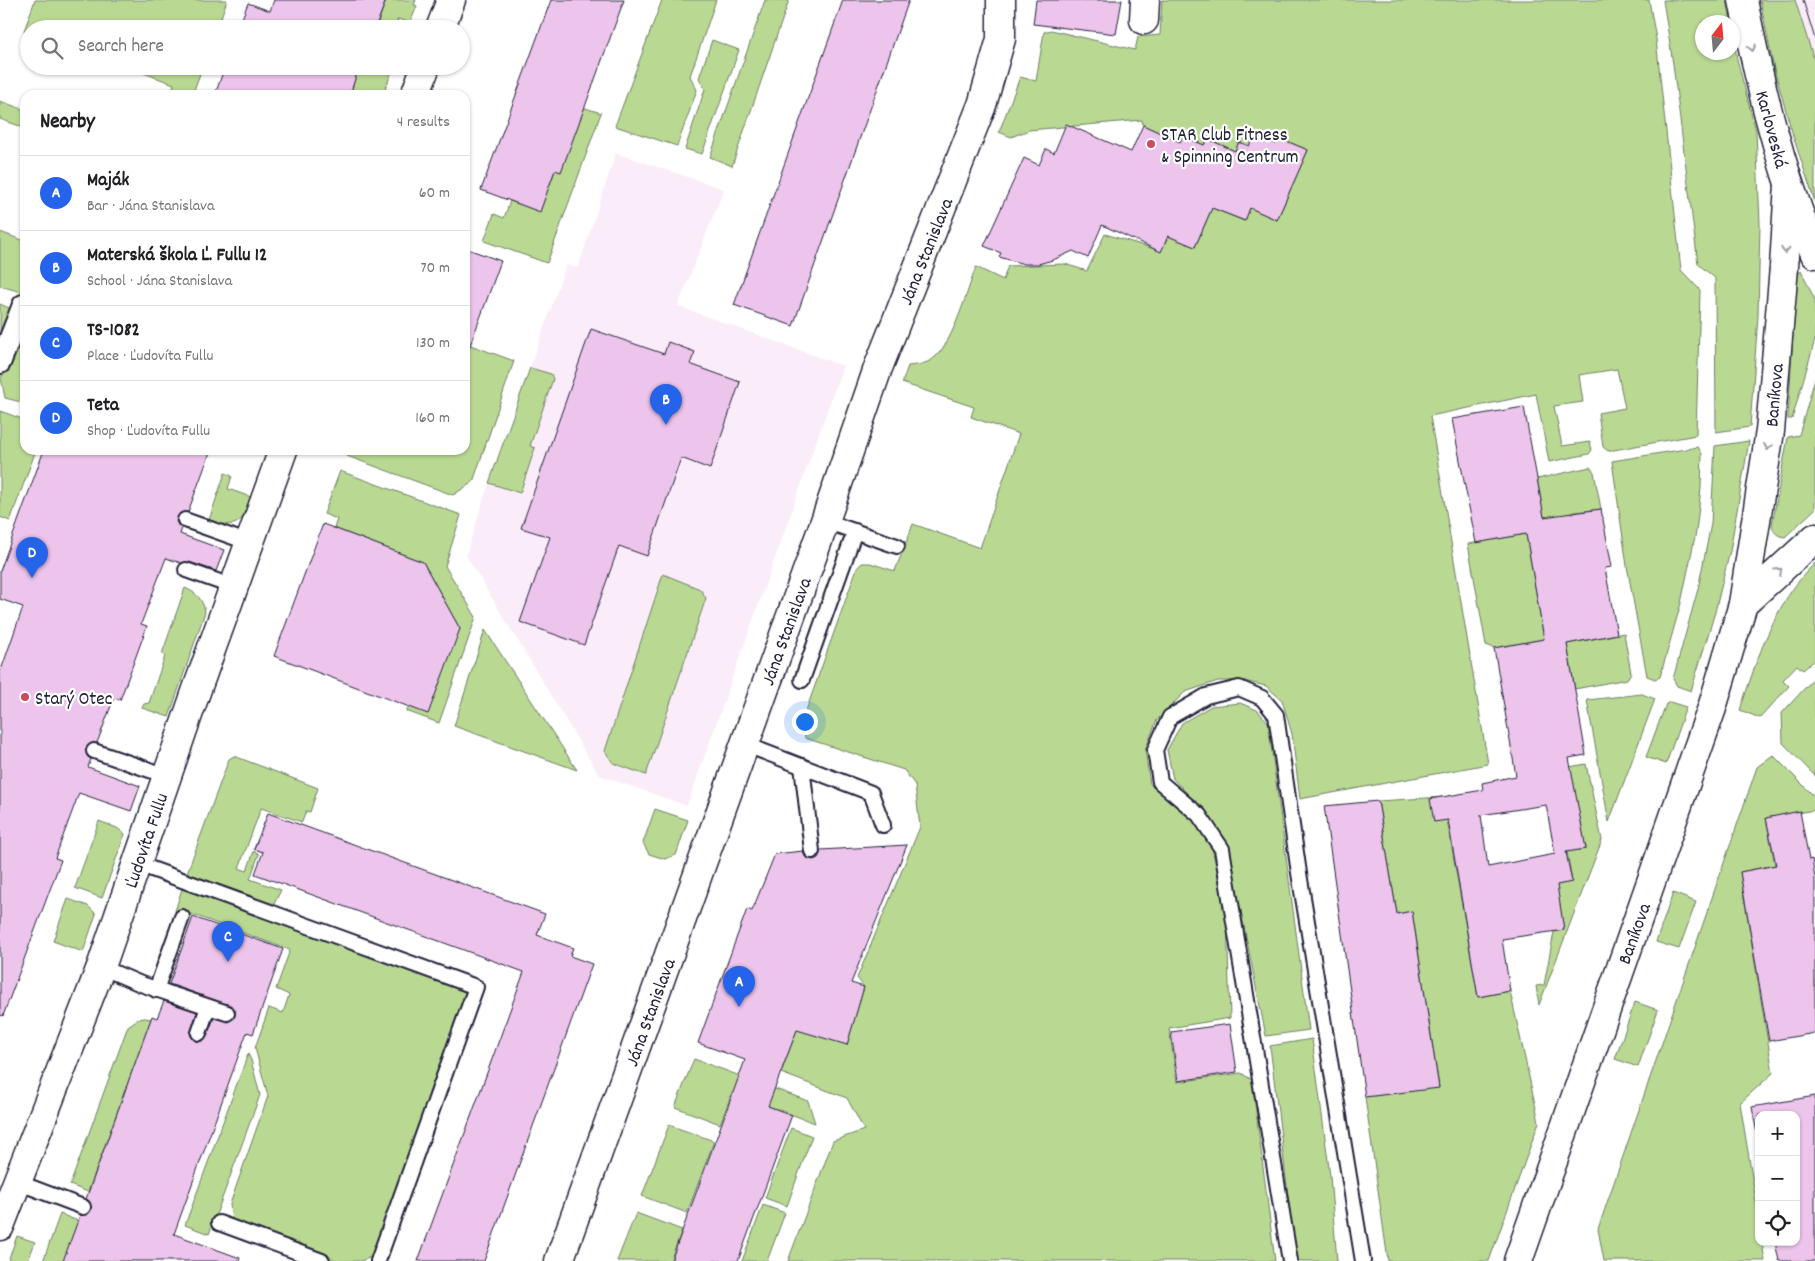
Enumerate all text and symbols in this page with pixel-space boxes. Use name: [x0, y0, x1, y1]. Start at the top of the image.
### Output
north arrow: [1695, 15, 1740, 60]
search box: [20, 20, 470, 75]
icon: search: [38, 34, 66, 62]
text: Search here: [78, 34, 164, 61]
one-way arrow: [1747, 43, 1757, 52]
street label: Karloveská: [1746, 88, 1793, 172]
text: Nearby: [40, 108, 95, 138]
text: 4 results: [397, 111, 450, 134]
place label: STAR Club Fitness & Spinning Centrum: [1161, 123, 1299, 172]
marker: STAR Club Fitness & Spinning Centrum: [1145, 138, 1157, 150]
text: Maják: [87, 168, 129, 195]
text: A: [52, 182, 60, 205]
text: 60 m: [419, 182, 450, 205]
street label: Jána Stanislava: [895, 194, 962, 310]
text: Bar · Jána Stanislava: [87, 195, 214, 218]
text: Materská škola Ľ. Fullu 12: [87, 243, 267, 270]
one-way arrow: [1780, 246, 1791, 254]
text: B: [52, 257, 60, 280]
text: 70 m: [420, 257, 450, 280]
text: School · Jána Stanislava: [87, 270, 232, 293]
text: TS-1082: [87, 318, 140, 345]
text: C: [52, 332, 60, 355]
text: 130 m: [416, 332, 450, 355]
text: Place · Ľudovíta Fullu: [87, 345, 213, 368]
street label: Baníkova: [1760, 362, 1793, 428]
pin: B: [650, 384, 682, 425]
text: Teta: [87, 393, 119, 420]
text: D: [52, 407, 60, 430]
text: 160 m: [415, 407, 450, 430]
text: Shop · Ľudovíta Fullu: [87, 420, 210, 443]
one-way arrow: [1763, 443, 1774, 451]
pin: D: [16, 537, 48, 578]
one-way arrow: [1774, 568, 1783, 577]
street label: Jána Stanislava: [756, 573, 821, 690]
place label: Starý Otec: [35, 687, 112, 714]
marker: Starý Otec: [19, 691, 31, 703]
your location: [792, 709, 818, 735]
street label: Ľudovíta Fullu: [119, 790, 177, 892]
street label: Baníkova: [1613, 899, 1660, 969]
pin: C: [212, 921, 244, 962]
street label: Jána Stanislava: [620, 954, 685, 1071]
pin: A: [723, 966, 755, 1007]
map controls: [1755, 1111, 1800, 1246]
button: +: [1755, 1111, 1800, 1156]
button: −: [1755, 1156, 1800, 1201]
button: locate: [1755, 1201, 1800, 1246]

